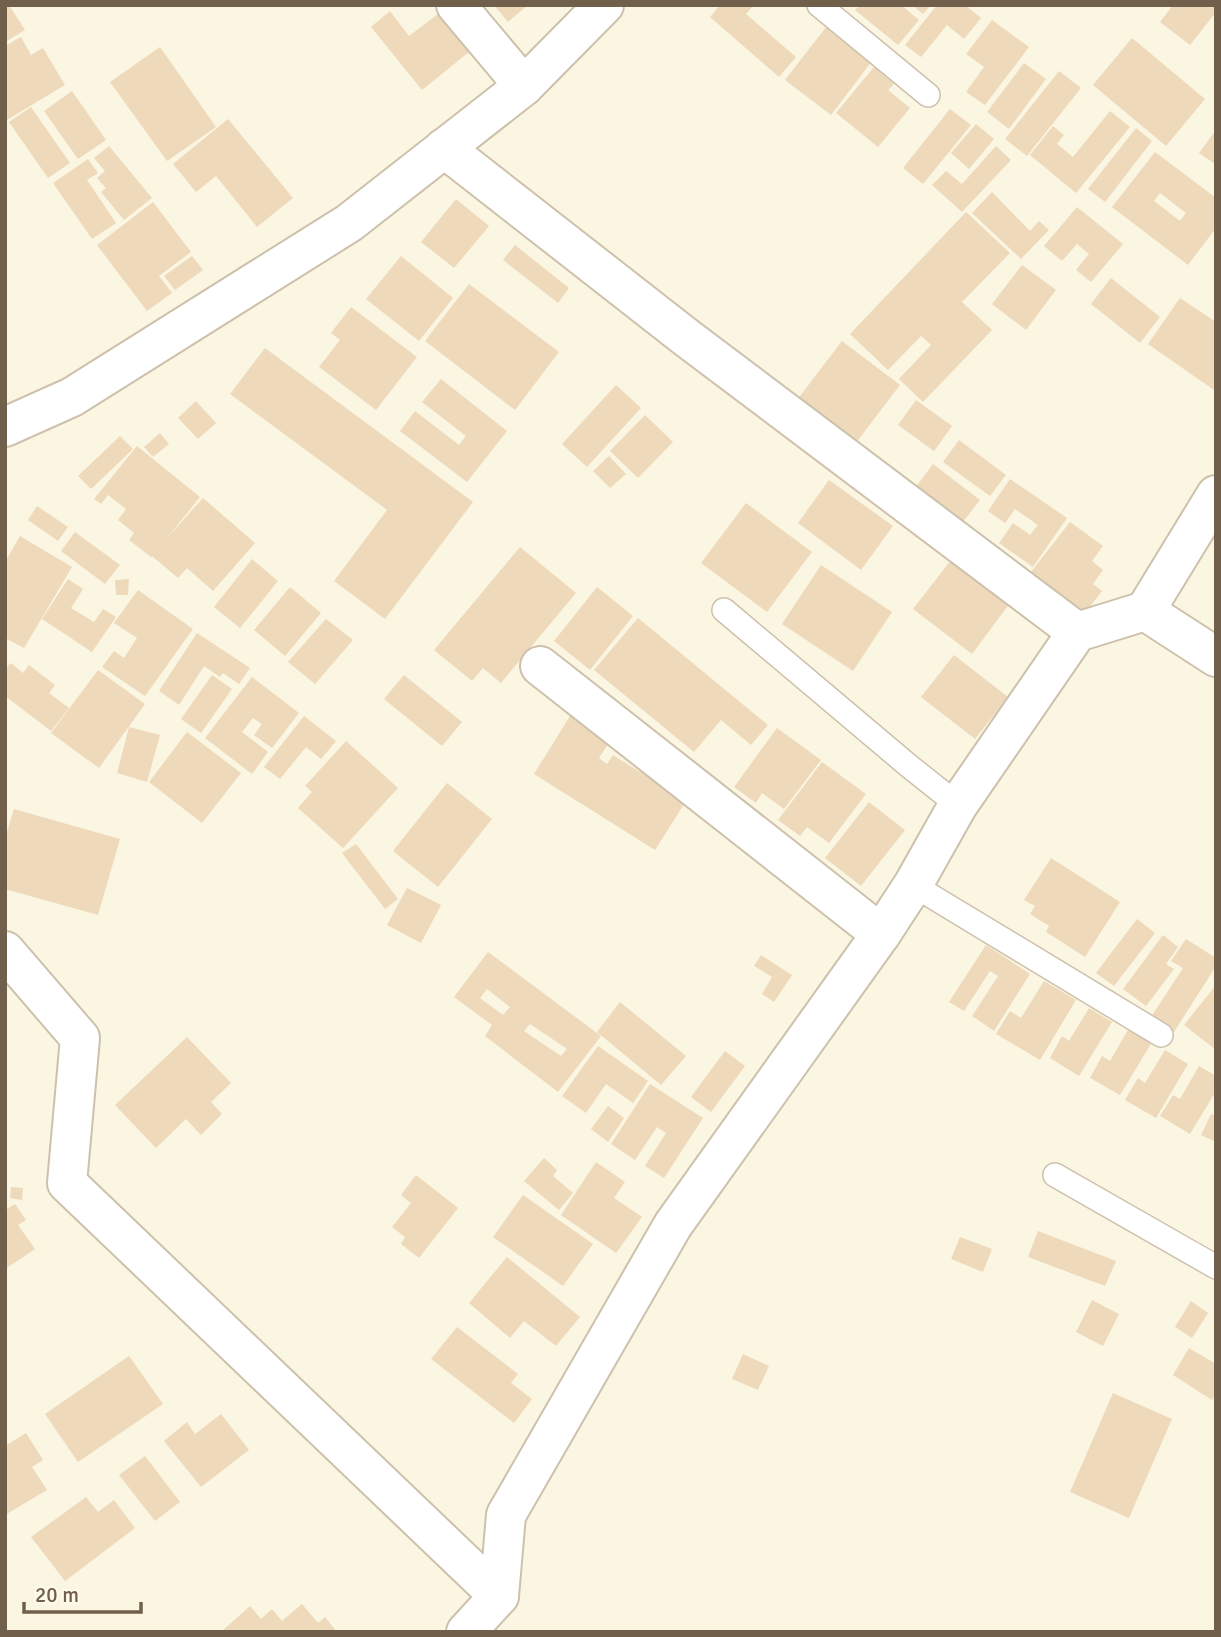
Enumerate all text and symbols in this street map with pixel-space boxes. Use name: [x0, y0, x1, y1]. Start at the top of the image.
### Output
scale bar: [24, 1570, 142, 1614]
text: 20 m: [35, 1582, 79, 1608]

